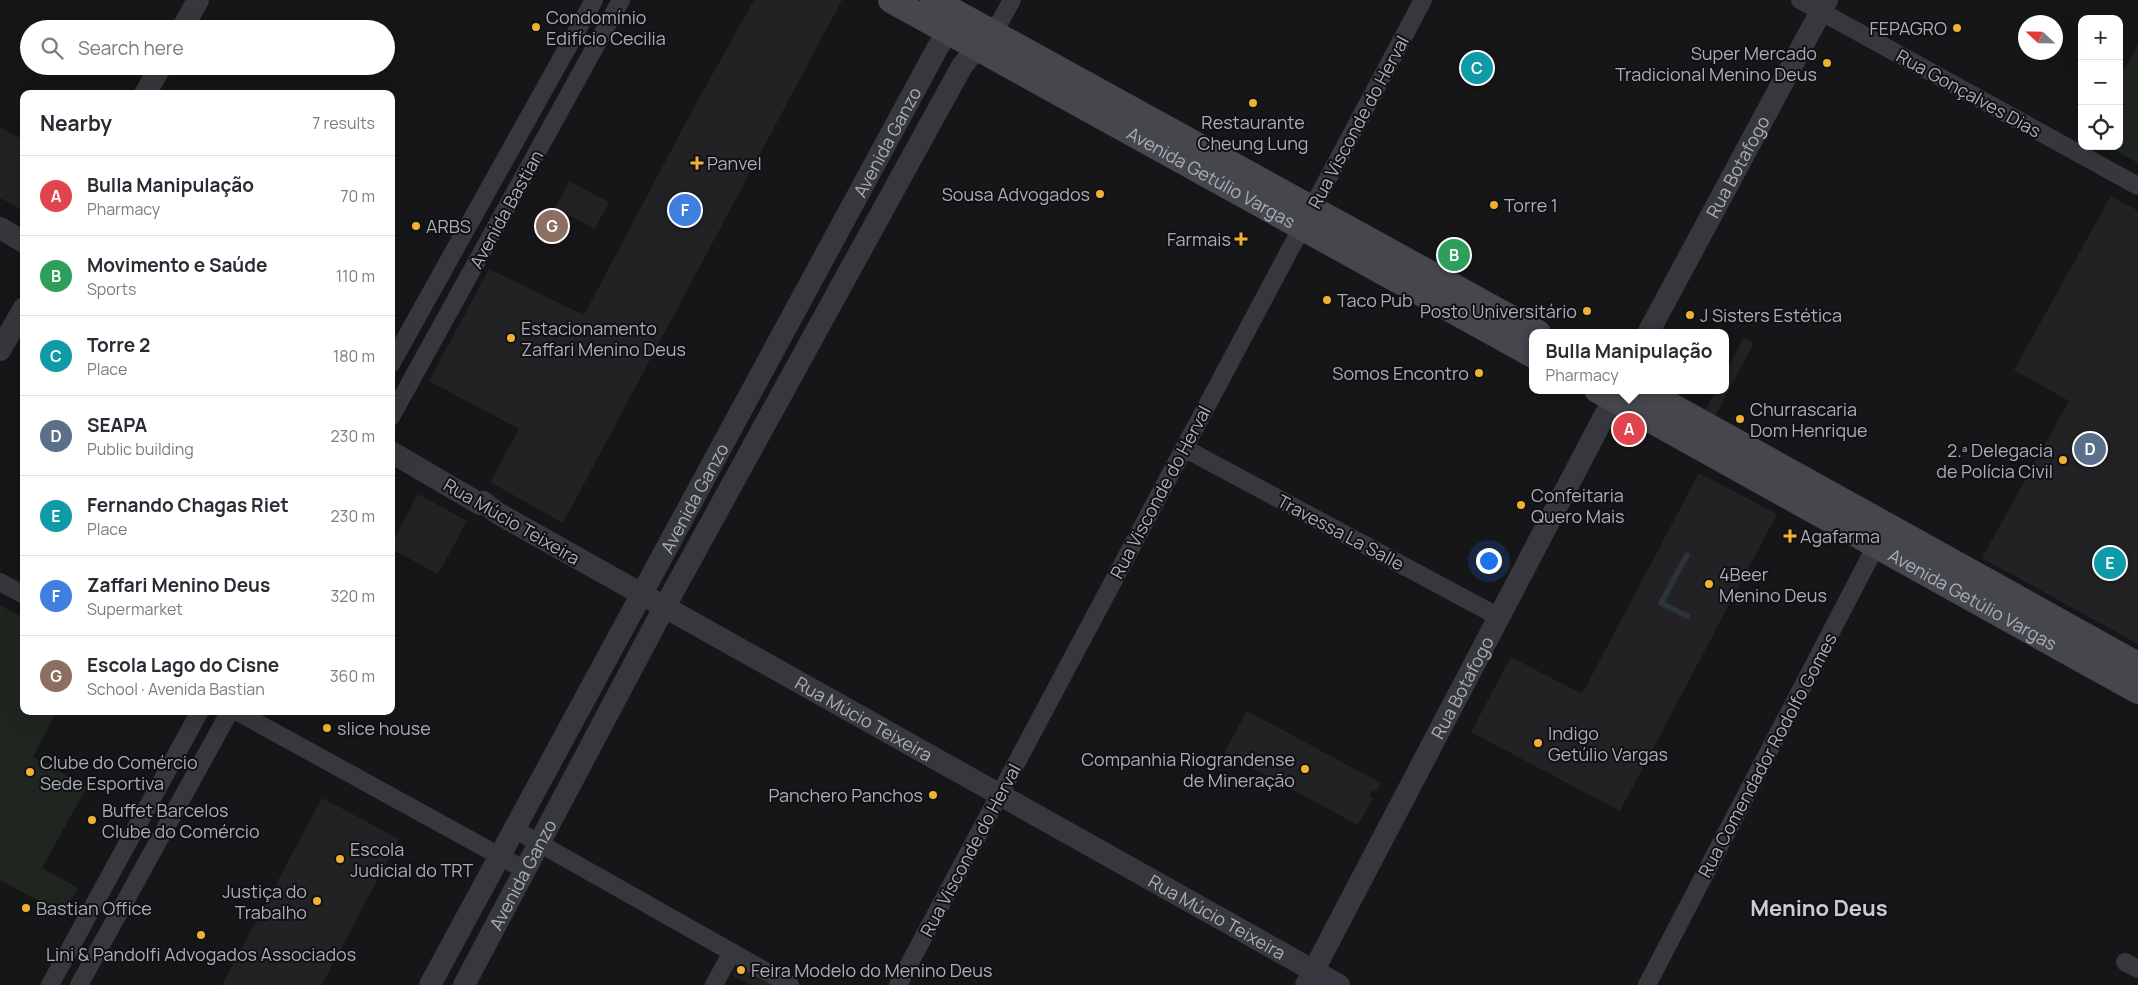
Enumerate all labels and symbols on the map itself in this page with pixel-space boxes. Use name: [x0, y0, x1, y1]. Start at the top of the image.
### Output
place label: Condomínio Edifício Cecilia: [546, 5, 666, 50]
north arrow: [2018, 15, 2063, 60]
place label: FEPAGRO: [1870, 16, 1947, 40]
marker: Condomínio Edifício Cecilia: [530, 21, 542, 33]
marker: FEPAGRO: [1951, 22, 1963, 34]
street label: Rua Visconde do Herval: [1302, 31, 1414, 213]
place label: Super Mercado Tradicional Menino Deus: [1615, 41, 1817, 86]
street label: Rua Gonçalves Dias: [1892, 43, 2046, 143]
pin: C: [1461, 49, 1493, 87]
marker: Super Mercado Tradicional Menino Deus: [1821, 57, 1833, 69]
street label: Avenida Ganzo: [848, 83, 926, 201]
marker: Restaurante Cheung Lung: [1247, 97, 1259, 109]
place label: Restaurante Cheung Lung: [1198, 110, 1308, 155]
street label: Rua Botafogo: [1700, 111, 1775, 222]
street label: Avenida Getúlio Vargas: [1123, 121, 1300, 233]
street label: Avenida Bastian: [464, 146, 548, 272]
place label: Panvel: [707, 151, 762, 175]
marker: Panvel: [691, 157, 703, 169]
place label: Sousa Advogados: [942, 182, 1090, 206]
marker: Sousa Advogados: [1094, 188, 1106, 200]
pin: F: [669, 191, 701, 229]
place label: Torre 1: [1504, 193, 1558, 217]
marker: Torre 1: [1488, 199, 1500, 211]
pin: G: [536, 207, 568, 245]
place label: ARBS: [426, 214, 471, 238]
marker: ARBS: [410, 220, 422, 232]
place label: Farmais: [1167, 227, 1231, 251]
marker: Farmais: [1235, 233, 1247, 245]
pin: B: [1438, 236, 1470, 274]
place label: Taco Pub: [1337, 288, 1413, 312]
marker: Taco Pub: [1321, 294, 1333, 306]
place label: Posto Universitário: [1420, 299, 1577, 323]
place label: J Sisters Estética: [1700, 303, 1842, 327]
marker: Posto Universitário: [1581, 305, 1593, 317]
marker: J Sisters Estética: [1684, 309, 1696, 321]
place label: Estacionamento Zaffari Menino Deus: [521, 316, 686, 361]
marker: Estacionamento Zaffari Menino Deus: [505, 332, 517, 344]
place label: Somos Encontro: [1332, 361, 1469, 385]
marker: Somos Encontro: [1473, 367, 1485, 379]
place label: Churrascaria Dom Henrique: [1750, 397, 1867, 442]
street label: Rua Visconde do Herval: [1104, 401, 1216, 583]
pin: A: [1613, 410, 1645, 448]
marker: Churrascaria Dom Henrique: [1734, 413, 1746, 425]
pin: D: [2074, 430, 2106, 468]
place label: 2.ª Delegacia de Polícia Civil: [1936, 438, 2053, 483]
street label: Avenida Ganzo: [655, 439, 734, 557]
marker: 2.ª Delegacia de Polícia Civil: [2057, 454, 2069, 466]
street label: Rua Múcio Teixeira: [439, 472, 585, 570]
place label: Confeitaria Quero Mais: [1531, 483, 1625, 528]
street label: Travessa La Salle: [1273, 488, 1409, 576]
marker: Confeitaria Quero Mais: [1515, 499, 1527, 511]
place label: Agafarma: [1800, 524, 1880, 548]
marker: Agafarma: [1784, 530, 1796, 542]
street label: Avenida Getúlio Vargas: [1884, 543, 2061, 656]
pin: E: [2094, 544, 2126, 582]
your location: [1476, 548, 1502, 574]
place label: 4Beer Menino Deus: [1719, 562, 1827, 607]
marker: 4Beer Menino Deus: [1703, 578, 1715, 590]
street label: Rua Comendador Rodolfo Gomes: [1692, 629, 1842, 881]
street label: Rua Botafogo: [1425, 632, 1499, 743]
street label: Rua Múcio Teixeira: [791, 671, 937, 767]
place label: slice house: [337, 716, 431, 740]
place label: Indigo Getúlio Vargas: [1548, 721, 1668, 766]
marker: slice house: [321, 722, 333, 734]
marker: Indigo Getúlio Vargas: [1532, 737, 1544, 749]
place label: Companhia Riograndense de Mineração: [1081, 747, 1295, 792]
place label: Clube do Comércio Sede Esportiva: [40, 750, 198, 795]
street label: Rua Visconde do Herval: [914, 759, 1026, 941]
marker: Companhia Riograndense de Mineração: [1299, 763, 1311, 775]
marker: Clube do Comércio Sede Esportiva: [24, 766, 36, 778]
place label: Panchero Panchos: [768, 783, 923, 807]
marker: Panchero Panchos: [927, 789, 939, 801]
place label: Buffet Barcelos Clube do Comércio: [102, 798, 260, 843]
marker: Buffet Barcelos Clube do Comércio: [86, 814, 98, 826]
street label: Avenida Ganzo: [483, 815, 562, 934]
place label: Escola Judicial do TRT: [350, 837, 474, 882]
marker: Escola Judicial do TRT: [334, 853, 346, 865]
street label: Rua Múcio Teixeira: [1144, 869, 1290, 965]
place label: Justiça do Trabalho: [222, 879, 307, 924]
district label: Menino Deus: [1750, 893, 1888, 923]
marker: Justiça do Trabalho: [311, 895, 323, 907]
place label: Bastian Office: [36, 896, 152, 920]
marker: Bastian Office: [20, 902, 32, 914]
marker: Lini & Pandolfi Advogados Associados: [195, 929, 207, 941]
place label: Lini & Pandolfi Advogados Associados: [46, 942, 356, 966]
place label: Feira Modelo do Menino Deus: [751, 958, 992, 982]
marker: Feira Modelo do Menino Deus: [735, 964, 747, 976]

